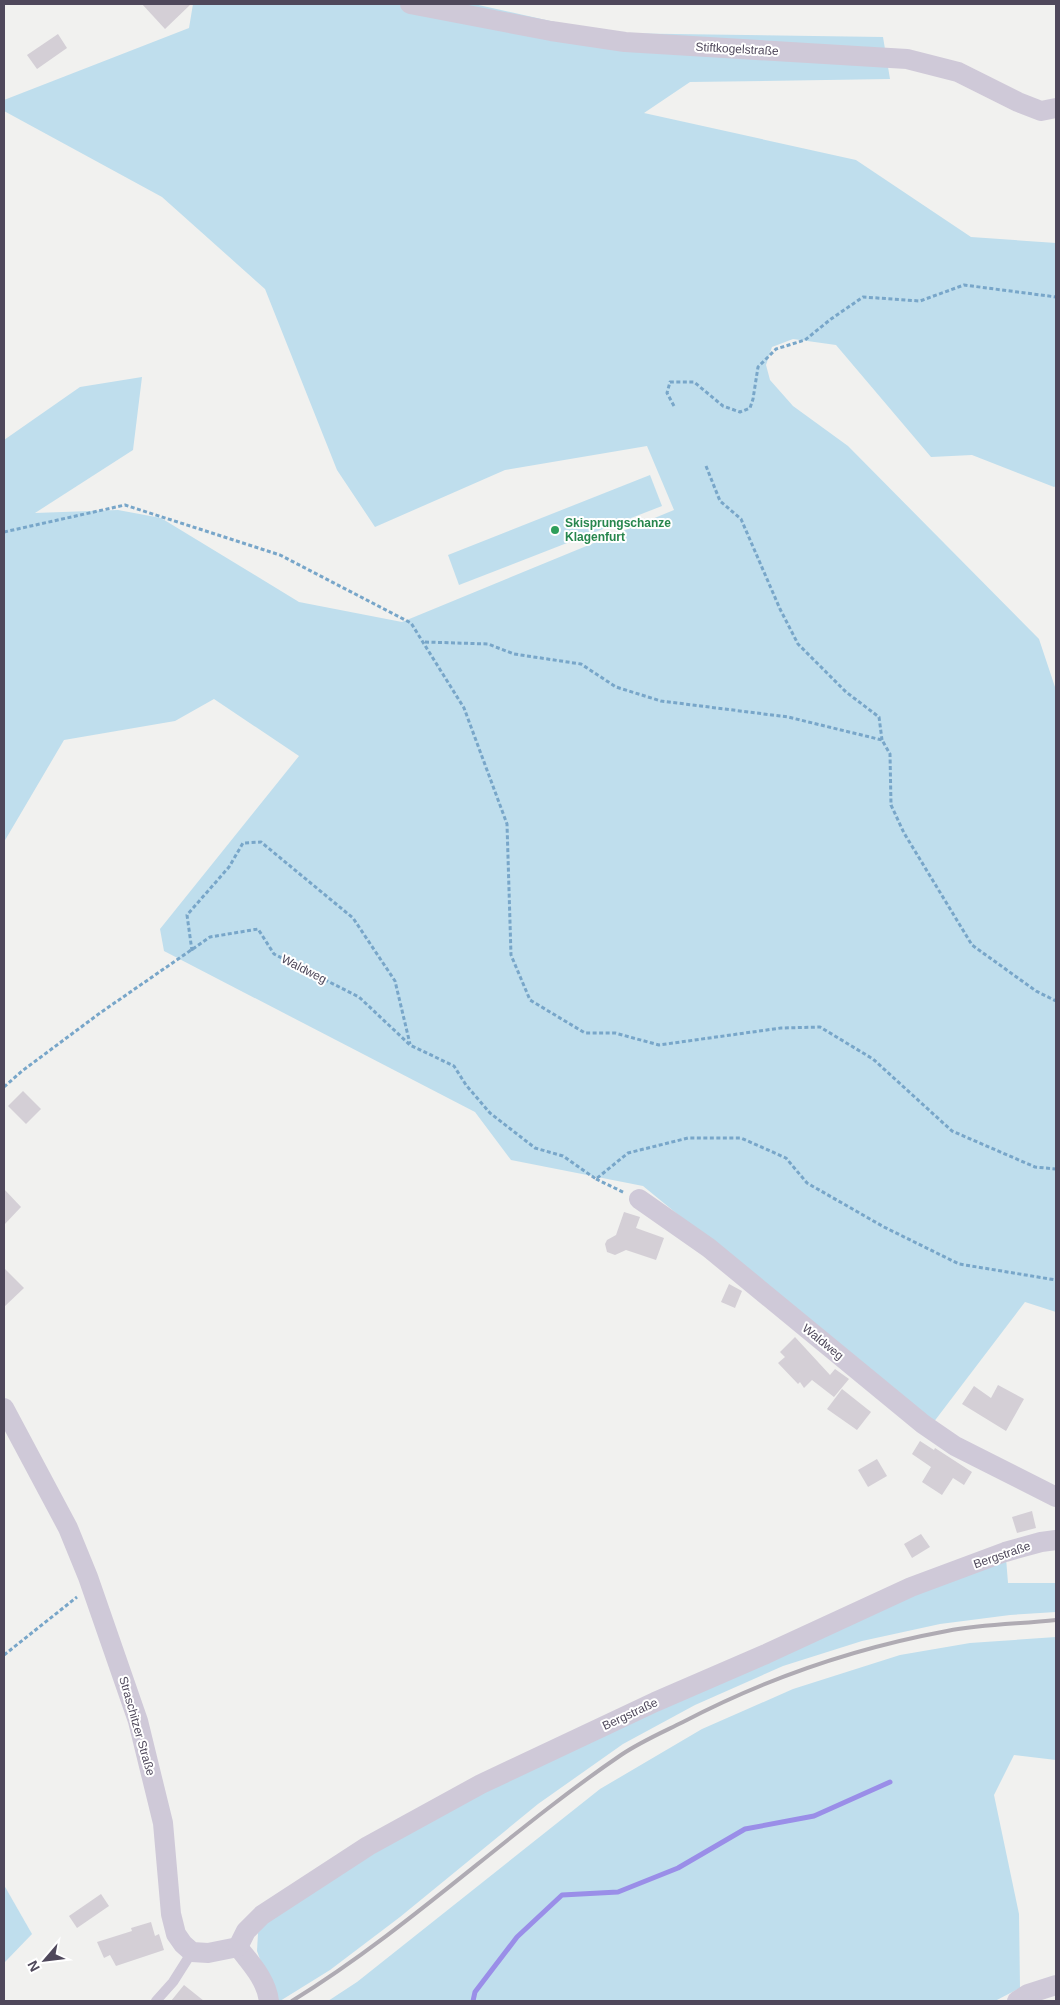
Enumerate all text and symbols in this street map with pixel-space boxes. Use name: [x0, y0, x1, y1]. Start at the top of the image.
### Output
street label: Stiftkogelstraße: [695, 40, 779, 58]
place label: Skisprungschanze Klagenfurt: [565, 516, 671, 544]
marker: Skisprungschanze Klagenfurt: [549, 524, 561, 536]
street label: Waldweg: [279, 952, 329, 986]
street label: Waldweg: [800, 1321, 846, 1363]
street label: Bergstraße: [972, 1539, 1033, 1571]
street label: Straschitzer Straße: [116, 1675, 158, 1778]
street label: Bergstraße: [600, 1695, 660, 1733]
north arrow: [20, 1935, 70, 1985]
text: N: [24, 1958, 43, 1974]

